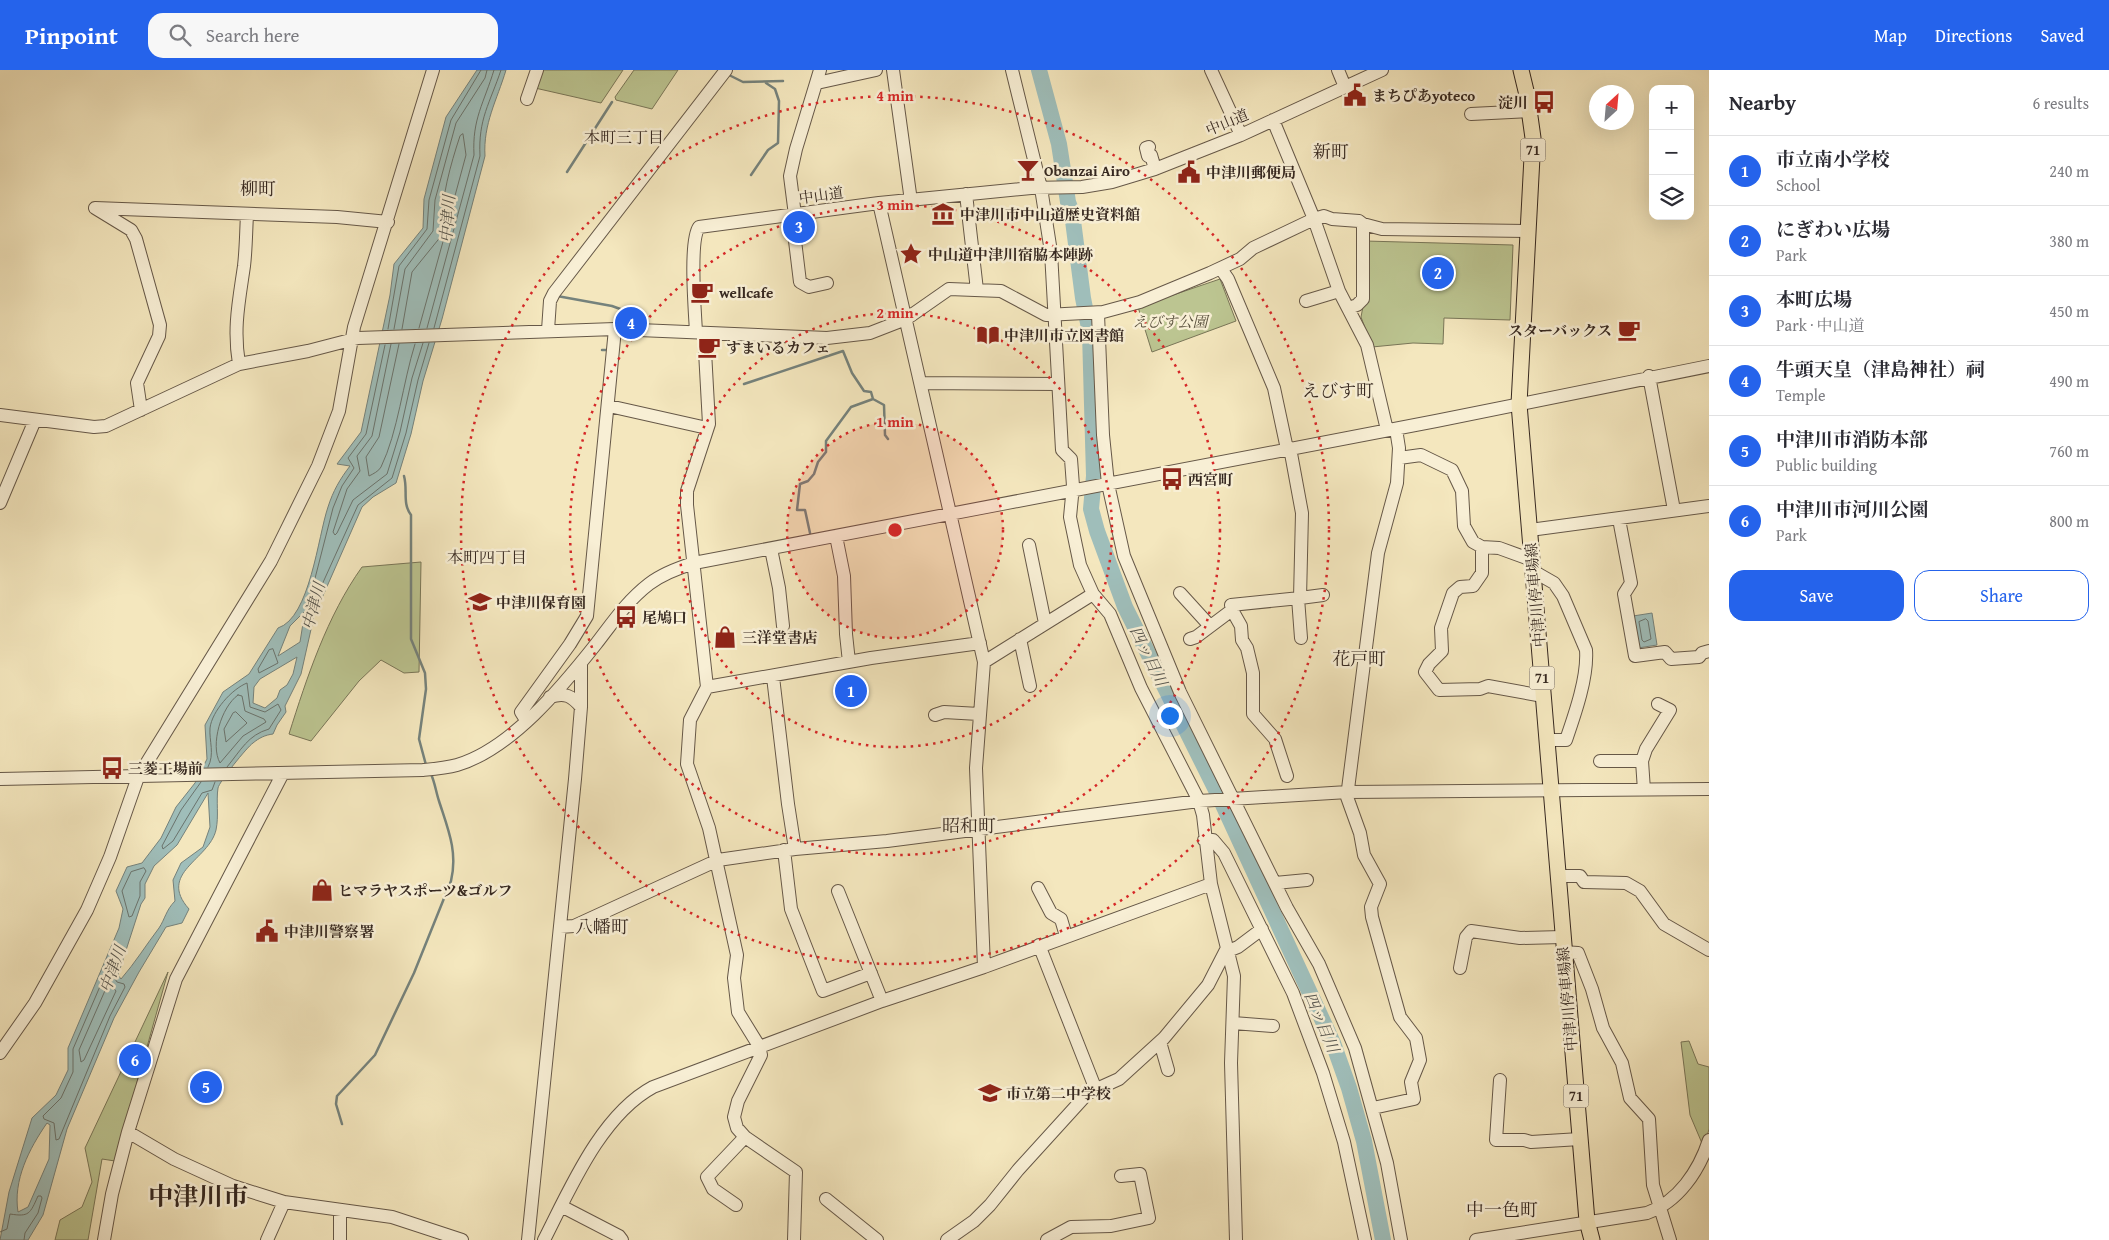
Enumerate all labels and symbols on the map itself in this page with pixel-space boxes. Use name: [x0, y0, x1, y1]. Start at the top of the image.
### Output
public building icon: まちぴあyoteco: [1342, 82, 1368, 108]
text: 4 min: [876, 85, 914, 106]
place label: まちぴあyoteco: [1372, 85, 1475, 106]
north arrow: [1589, 85, 1634, 130]
bus stop icon: 淀川: [1531, 89, 1557, 115]
place label: 淀川: [1498, 92, 1528, 113]
street label: 中山道: [1202, 104, 1252, 140]
district label: 本町三丁目: [584, 125, 664, 149]
district label: 新町: [1313, 138, 1349, 165]
road number: 71: [1520, 138, 1546, 162]
bar icon: Obanzai Airo: [1015, 157, 1041, 183]
public building icon: 中津川郵便局: [1176, 159, 1202, 185]
place label: Obanzai Airo: [1044, 160, 1130, 181]
place label: 中津川郵便局: [1206, 162, 1296, 183]
district label: 柳町: [240, 175, 276, 202]
street label: 中山道: [797, 181, 845, 209]
water label: 中津川: [433, 192, 461, 244]
text: 3 min: [876, 194, 914, 215]
museum icon: 中津川市中山道歴史資料館: [930, 201, 956, 227]
place label: 中津川市中山道歴史資料館: [960, 204, 1140, 225]
pin: 3: [783, 208, 815, 246]
place icon: 中山道中津川宿脇本陣跡: [898, 241, 924, 267]
place label: 中山道中津川宿脇本陣跡: [928, 244, 1093, 265]
pin: 2: [1422, 254, 1454, 292]
cafe icon: wellcafe: [689, 279, 715, 305]
place label: wellcafe: [719, 282, 773, 303]
text: 2 min: [876, 302, 914, 323]
pin: 4: [615, 304, 647, 342]
park label: えびす公園: [1132, 311, 1210, 332]
cafe icon: スターバックス: [1616, 317, 1642, 343]
place label: スターバックス: [1508, 320, 1612, 341]
library icon: 中津川市立図書館: [975, 322, 1001, 348]
place label: 中津川市立図書館: [1004, 325, 1124, 346]
cafe icon: すまいるカフェ: [696, 334, 722, 360]
place label: すまいるカフェ: [726, 337, 830, 358]
district label: えびす町: [1302, 377, 1374, 404]
text: 1 min: [876, 411, 914, 432]
bus stop icon: 西宮町: [1159, 466, 1185, 492]
place label: 西宮町: [1188, 469, 1233, 490]
centre of rings: [886, 521, 904, 539]
street label: 中津川停車場線: [1520, 542, 1550, 648]
district label: 本町四丁目: [447, 545, 527, 569]
water label: 中津川: [295, 578, 331, 632]
school or university icon: 中津川保育園: [467, 589, 493, 615]
place label: 中津川保育園: [496, 592, 586, 613]
bus stop icon: 尾鳩口: [613, 604, 639, 630]
place label: 尾鳩口: [642, 607, 687, 628]
water label: 四ッ目川: [1124, 622, 1175, 692]
shop icon: 三洋堂書店: [712, 624, 738, 650]
place label: 三洋堂書店: [742, 627, 817, 648]
district label: 花戸町: [1332, 645, 1386, 672]
road number: 71: [1530, 666, 1554, 690]
pin: 1: [835, 672, 867, 710]
your location: [1157, 703, 1183, 729]
bus stop icon: 三菱工場前: [99, 755, 125, 781]
place label: 三菱工場前: [128, 758, 203, 779]
district label: 昭和町: [942, 812, 996, 839]
shop icon: ヒマラヤスポーツ&ゴルフ: [309, 877, 335, 903]
place label: ヒマラヤスポーツ&ゴルフ: [338, 880, 513, 901]
district label: 八幡町: [575, 913, 629, 940]
public building icon: 中津川警察署: [254, 918, 280, 944]
place label: 中津川警察署: [284, 921, 374, 942]
water label: 中津川: [93, 940, 132, 996]
street label: 中津川停車場線: [1552, 946, 1582, 1052]
water label: 四ッ目川: [1298, 988, 1346, 1058]
pin: 6: [119, 1041, 151, 1079]
pin: 5: [190, 1068, 222, 1106]
school or university icon: 市立第二中学校: [977, 1080, 1003, 1106]
place label: 市立第二中学校: [1006, 1083, 1111, 1104]
road number: 71: [1564, 1084, 1588, 1108]
district label: 中津川市: [148, 1178, 248, 1214]
district label: 中一色町: [1466, 1196, 1538, 1223]

